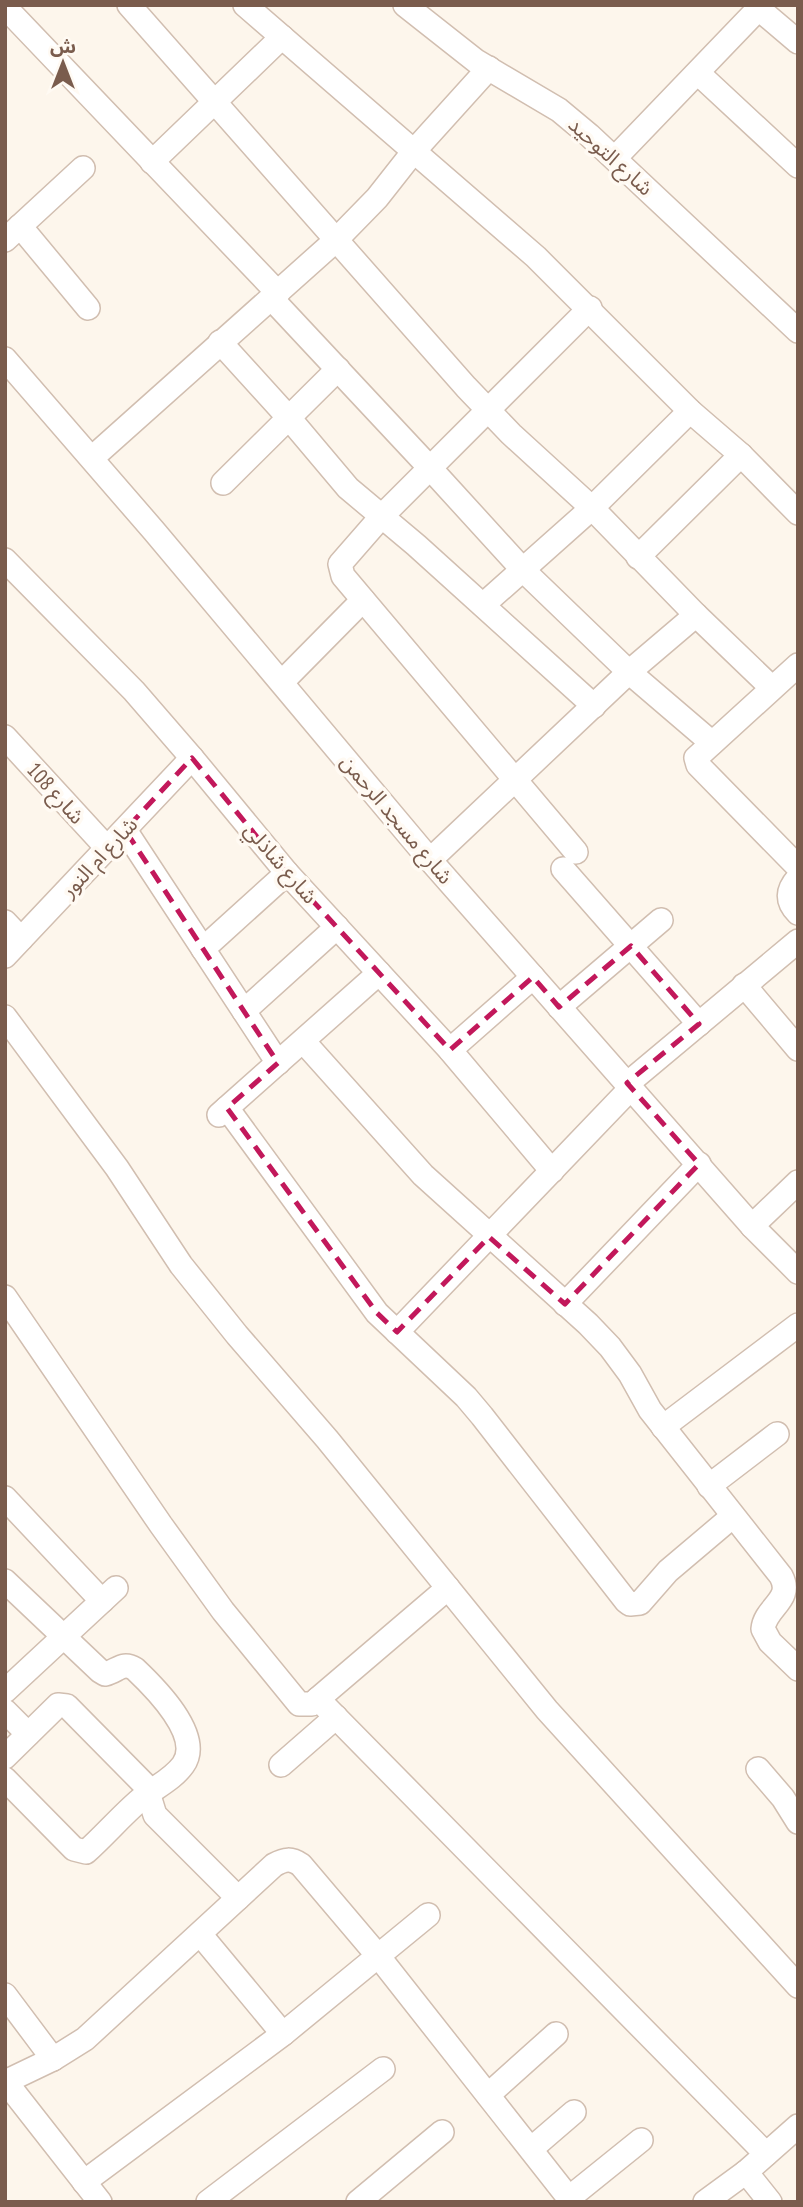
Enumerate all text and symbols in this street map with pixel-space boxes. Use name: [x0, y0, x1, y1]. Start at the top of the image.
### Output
north arrow: [28, 28, 98, 98]
text: ش: [50, 34, 76, 58]
street label: شارع التوحيد: [562, 111, 659, 203]
street label: شارع مسجد الرحمن: [333, 749, 459, 891]
street label: شارع 108: [20, 757, 91, 831]
street label: شارع ام النور: [54, 811, 145, 906]
street label: شارع شاذلي: [236, 817, 324, 911]

